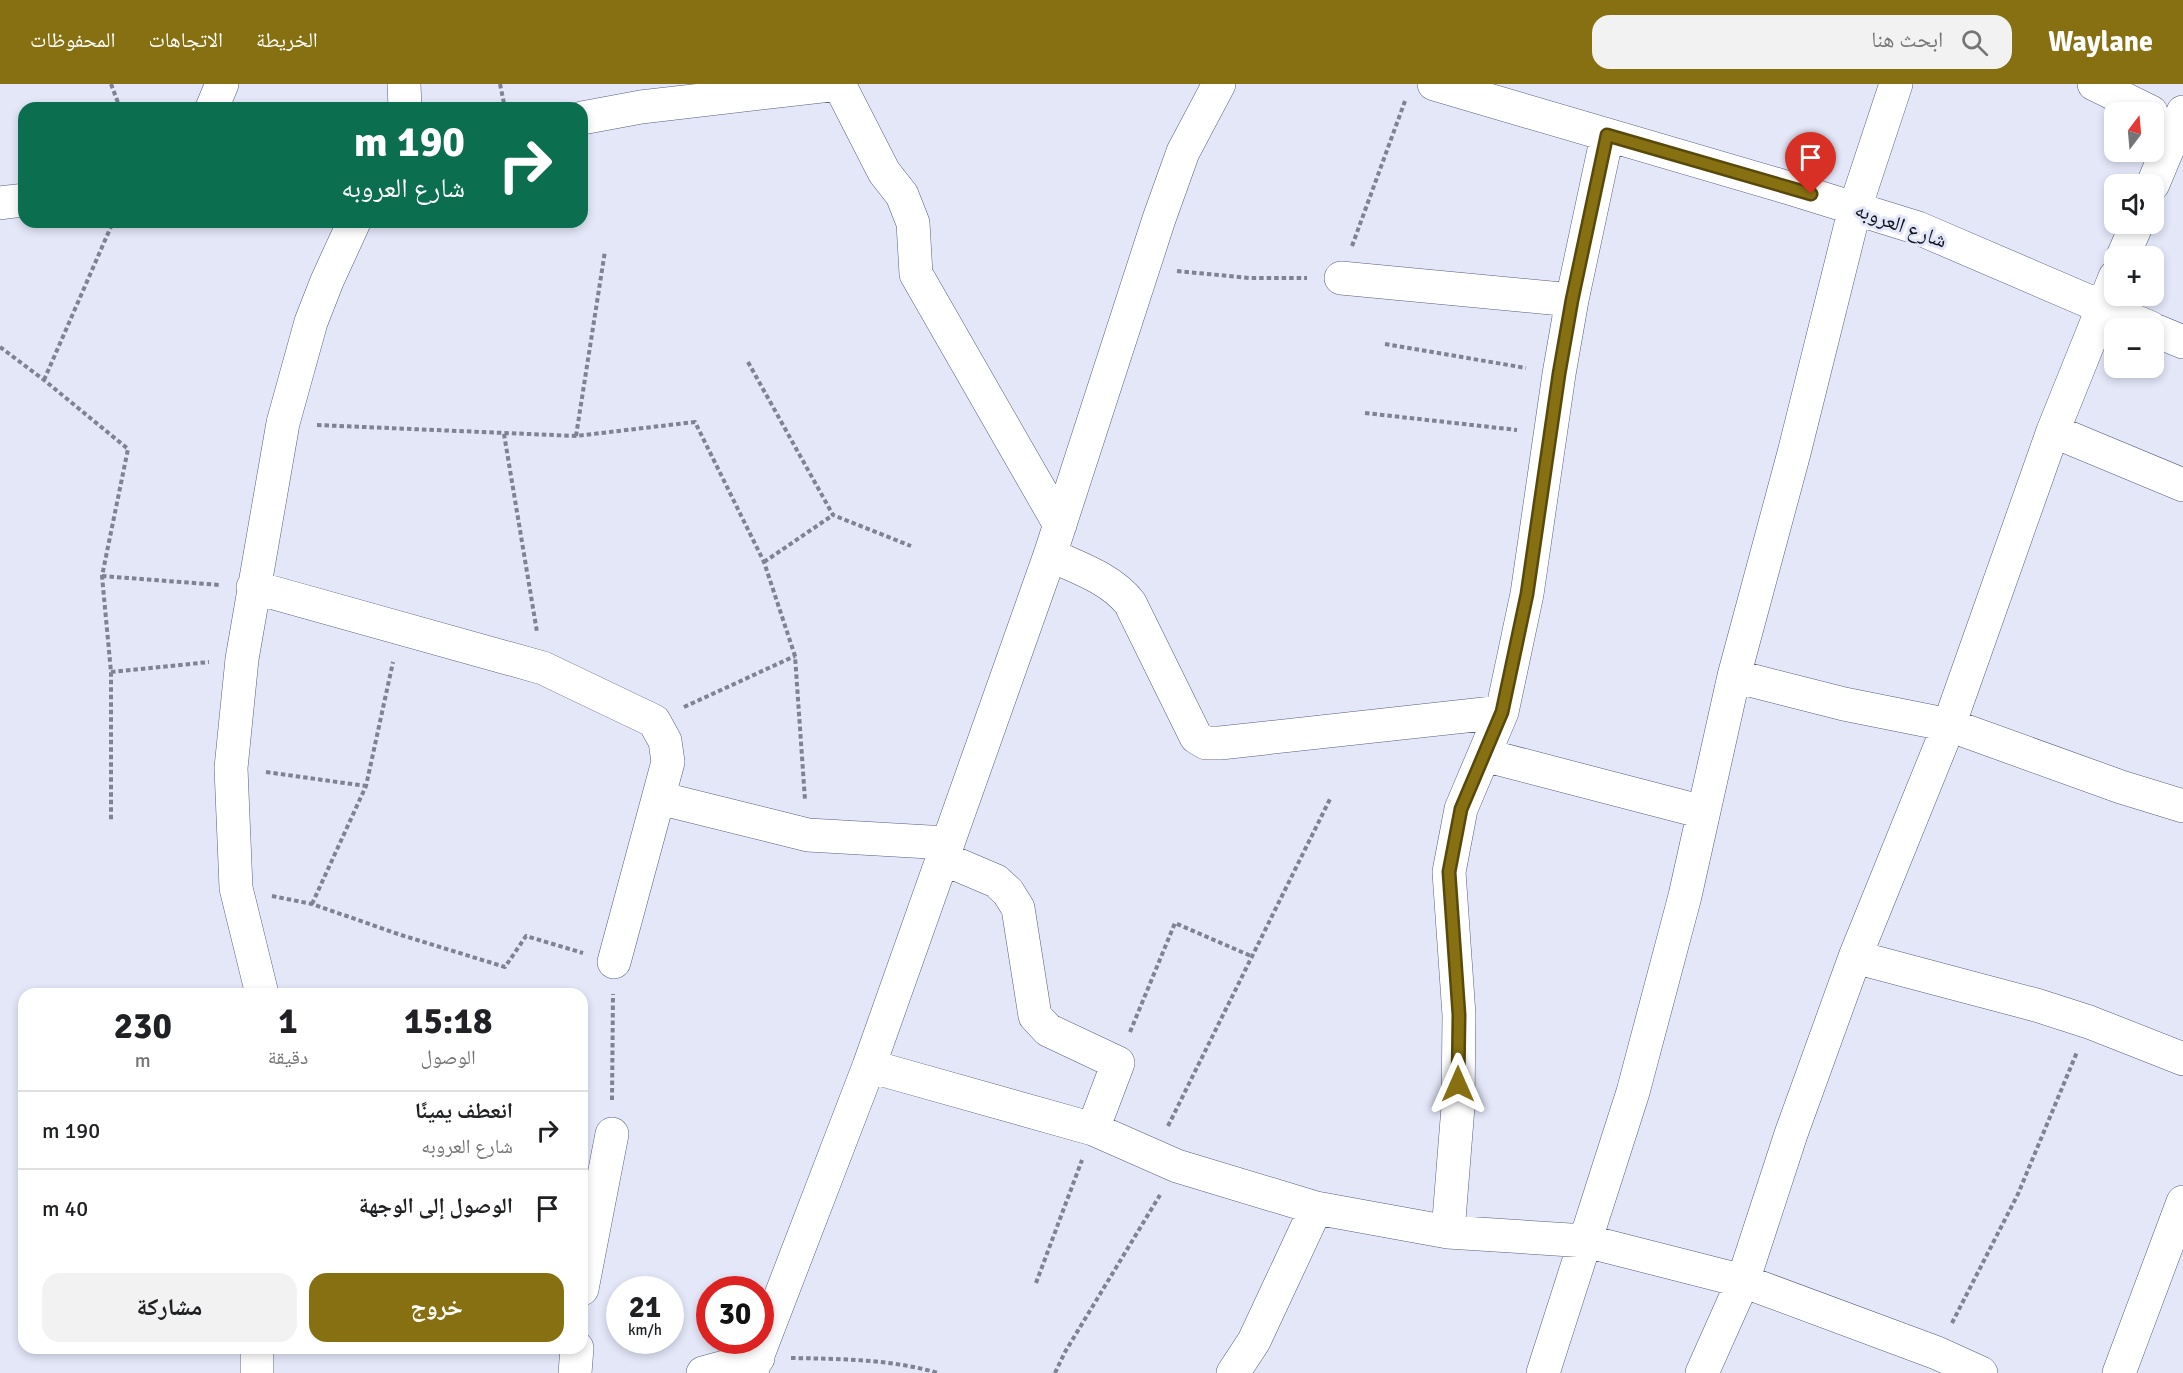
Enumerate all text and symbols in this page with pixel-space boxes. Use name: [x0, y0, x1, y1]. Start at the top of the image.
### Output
search box: [1592, 15, 2012, 69]
text: Waylane: [2048, 25, 2153, 59]
text: ابحث هنا: [1871, 26, 1943, 53]
icon: search: [1958, 26, 1991, 59]
text: المحفوظات: [30, 27, 115, 53]
text: الاتجاهات: [148, 27, 223, 53]
text: الخريطة: [256, 27, 318, 53]
north arrow: [2104, 102, 2164, 162]
map controls: [2104, 102, 2164, 378]
text: 190 m: [354, 117, 465, 168]
icon: right: [486, 126, 564, 204]
pin: [1785, 132, 1836, 194]
icon: arrive: [1794, 141, 1827, 174]
text: شارع العروبه: [341, 172, 465, 205]
button: sound: [2104, 174, 2164, 234]
street label: شارع العروبه: [1851, 196, 1951, 254]
button: +: [2104, 246, 2164, 306]
button: −: [2104, 318, 2164, 378]
text: 1: [278, 999, 298, 1044]
text: 15:18: [404, 999, 492, 1044]
text: 230: [114, 1004, 172, 1049]
text: دقيقة: [268, 1045, 308, 1070]
text: الوصول: [420, 1045, 476, 1070]
text: m: [135, 1048, 151, 1073]
position arrow: [1426, 1052, 1490, 1116]
text: انعطف يمينًا: [415, 1097, 513, 1124]
icon: right: [531, 1114, 564, 1147]
text: 190 m: [42, 1117, 100, 1144]
text: شارع العروبه: [421, 1134, 513, 1159]
text: الوصول إلى الوجهة: [359, 1192, 513, 1219]
icon: arrive: [531, 1192, 564, 1225]
text: 40 m: [42, 1195, 88, 1222]
button: مشاركة: [42, 1273, 297, 1342]
button: خروج: [309, 1273, 564, 1342]
speed limit sign: 30: [696, 1276, 774, 1354]
text: 21: [629, 1289, 661, 1326]
text: km/h: [628, 1321, 662, 1339]

